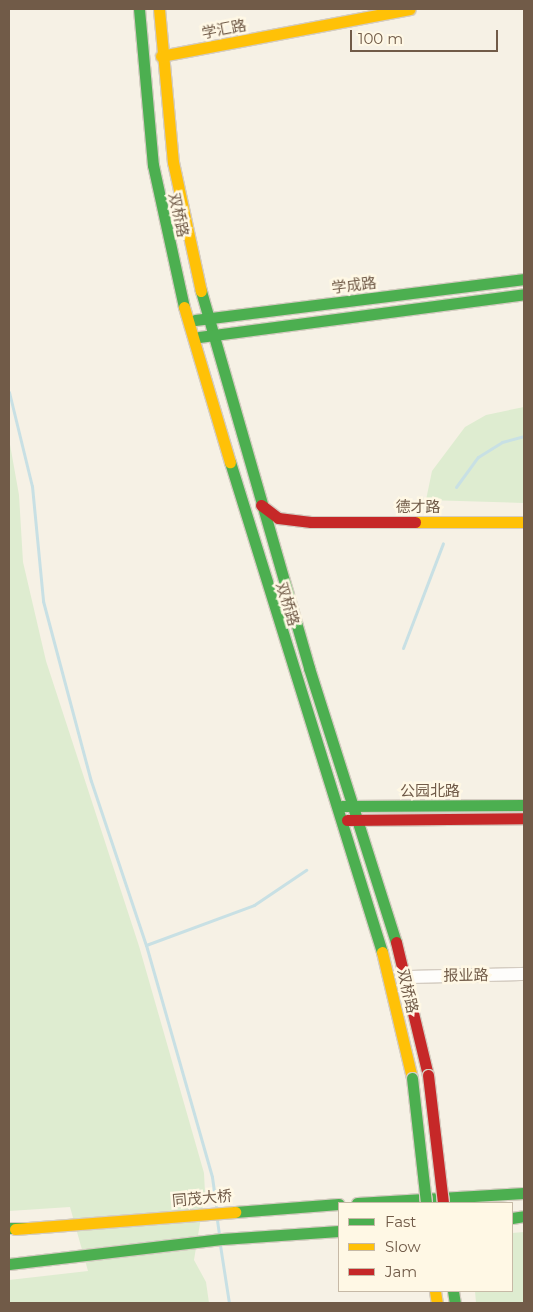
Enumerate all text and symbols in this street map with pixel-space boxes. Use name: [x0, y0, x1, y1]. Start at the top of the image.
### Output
street label: 学汇路: [200, 16, 248, 42]
scale bar: [353, 20, 500, 52]
text: 100 m: [358, 29, 403, 48]
street label: 双桥路: [166, 191, 192, 239]
street label: 学成路: [331, 273, 377, 297]
street label: 德才路: [396, 498, 440, 516]
street label: 双桥路: [273, 580, 303, 628]
street label: 公园北路: [400, 782, 460, 800]
street label: 报业路: [443, 966, 489, 984]
street label: 双桥路: [394, 967, 422, 1015]
street label: 同茂大桥: [171, 1186, 233, 1210]
legend: [338, 1202, 513, 1292]
text: Fast: [385, 1212, 416, 1231]
text: Slow: [385, 1237, 421, 1256]
text: Jam: [385, 1262, 417, 1281]

